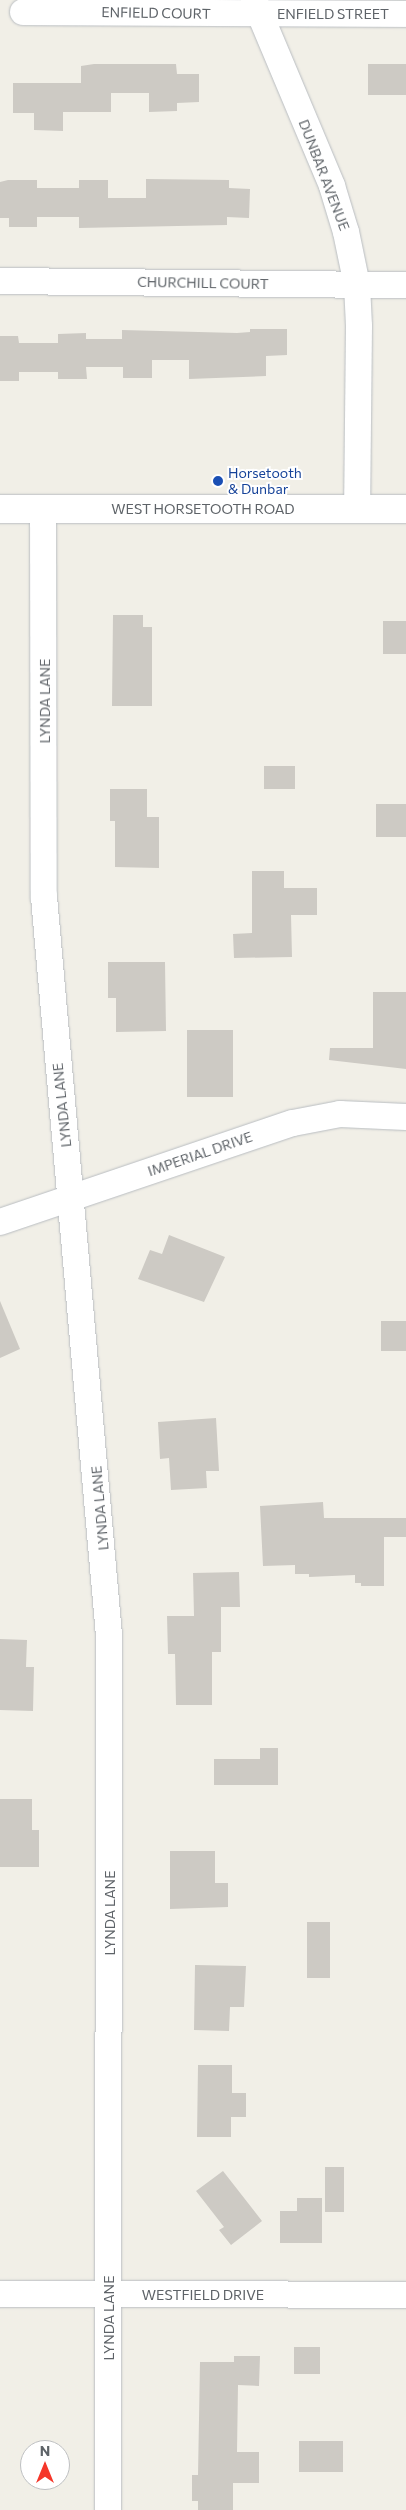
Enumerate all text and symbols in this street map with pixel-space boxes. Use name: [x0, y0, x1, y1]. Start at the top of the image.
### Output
street label: ENFIELD COURT: [101, 4, 211, 22]
street label: ENFIELD STREET: [277, 6, 389, 22]
street label: DUNBAR AVENUE: [295, 117, 353, 233]
street label: CHURCHILL COURT: [137, 273, 269, 293]
place label: Horsetooth & Dunbar: [228, 465, 302, 498]
marker: Horsetooth & Dunbar: [212, 475, 224, 487]
street label: WEST HORSETOOTH ROAD: [111, 501, 295, 517]
street label: LYNDA LANE: [37, 659, 53, 743]
street label: LYNDA LANE: [49, 1062, 75, 1148]
street label: IMPERIAL DRIVE: [145, 1128, 255, 1180]
street label: LYNDA LANE: [88, 1465, 112, 1551]
street label: LYNDA LANE: [102, 1871, 118, 1955]
street label: LYNDA LANE: [101, 2276, 117, 2360]
street label: WESTFIELD DRIVE: [142, 2287, 264, 2303]
north arrow: [20, 2440, 70, 2490]
text: N: [40, 2442, 50, 2459]

